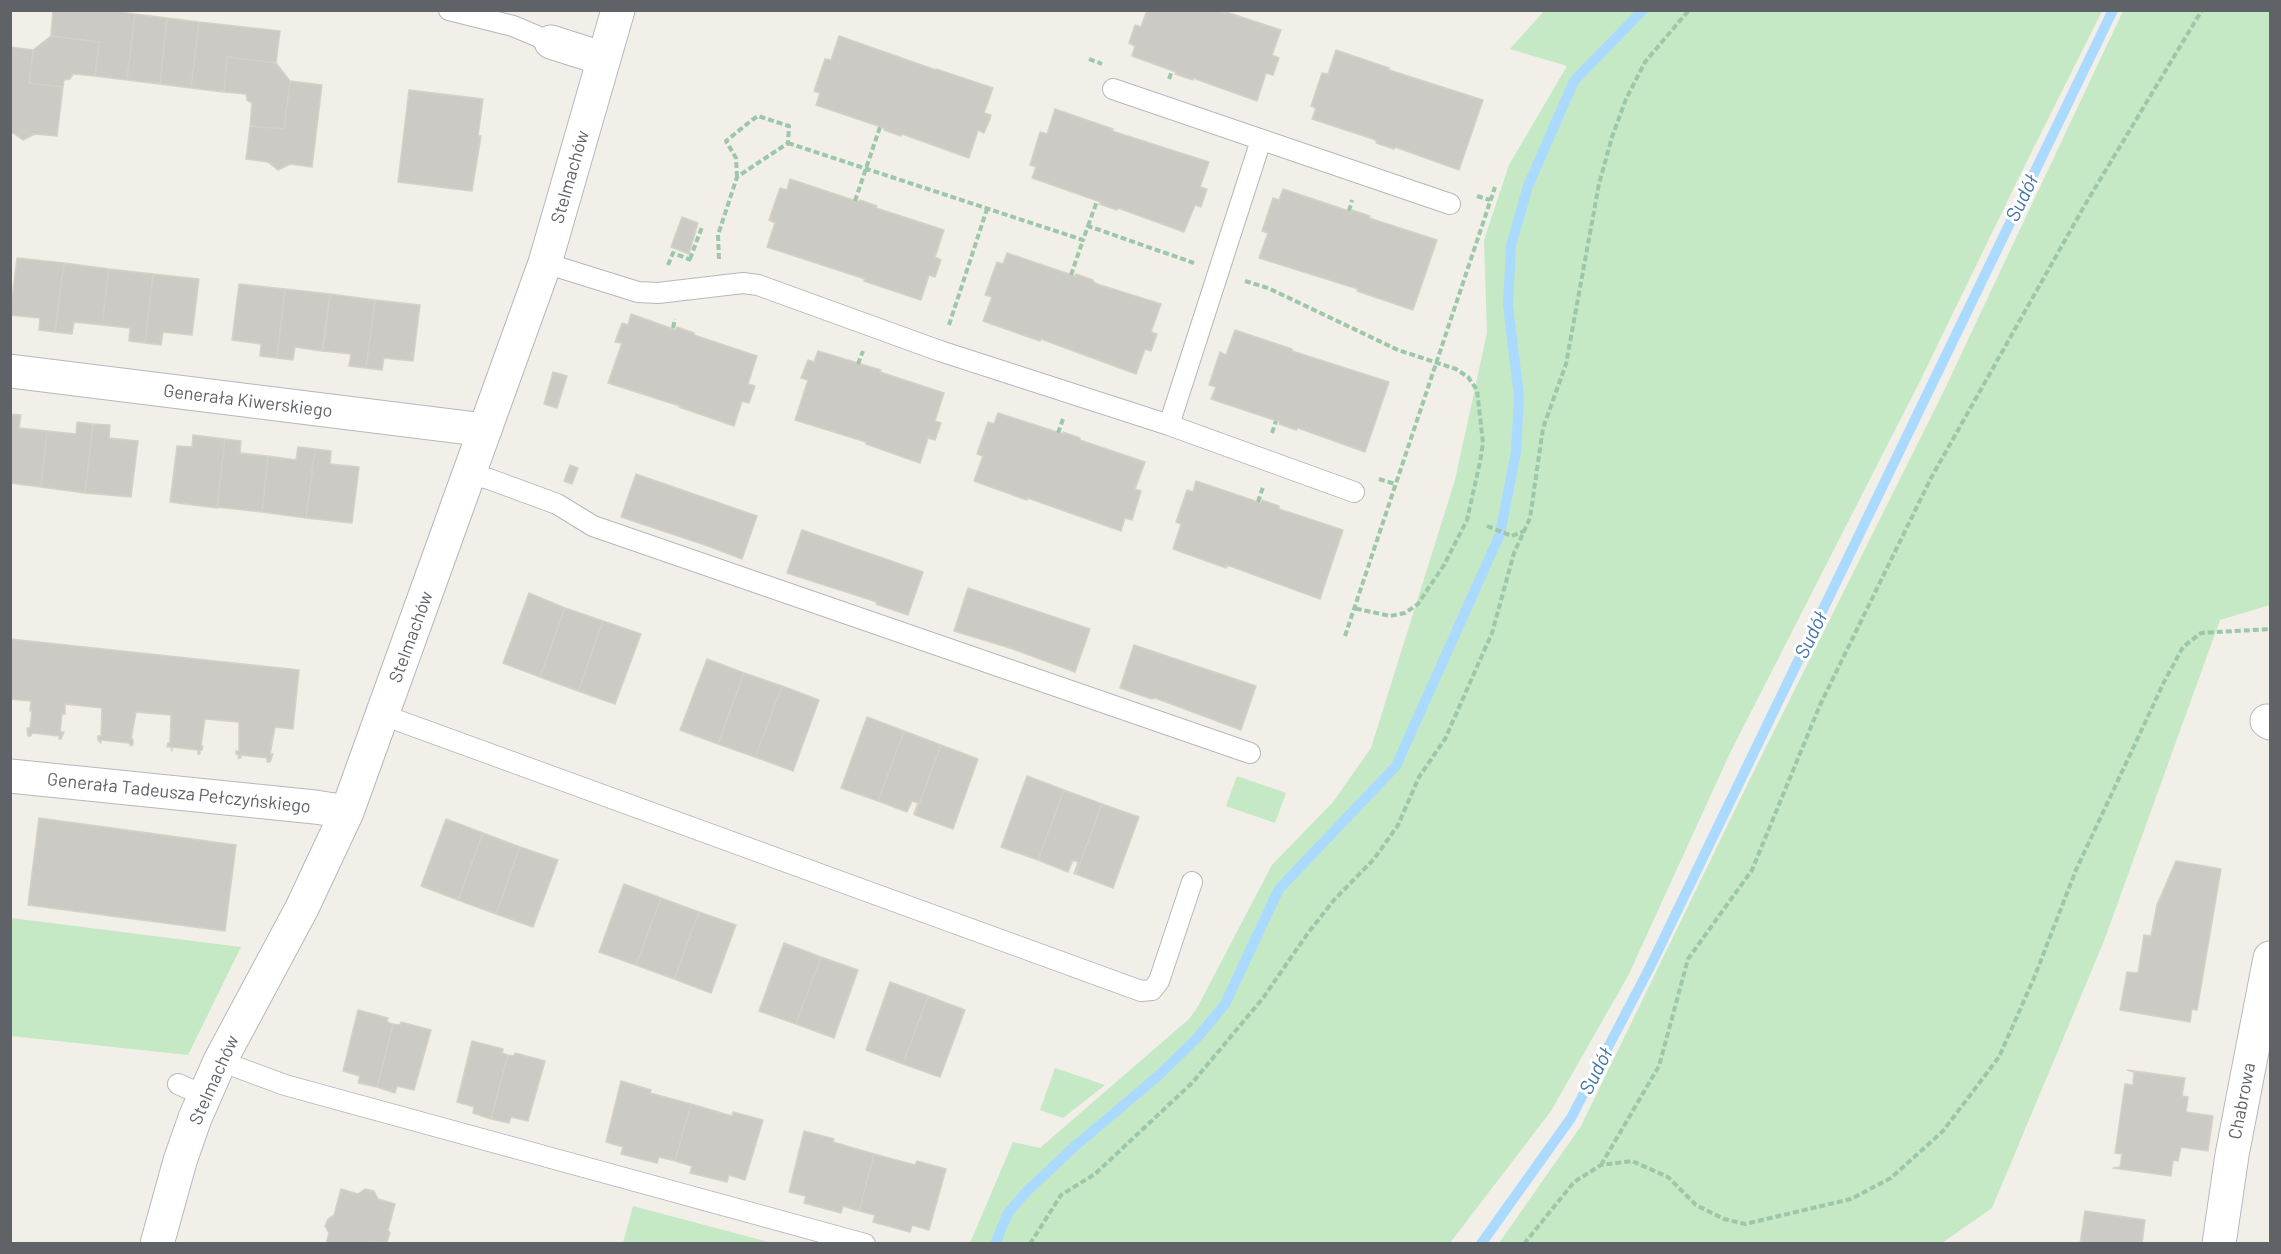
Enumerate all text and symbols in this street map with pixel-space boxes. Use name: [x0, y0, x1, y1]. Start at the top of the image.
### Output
street label: Stelmachów: [546, 128, 594, 226]
water label: Sudół: [2000, 171, 2044, 225]
street label: Generała Kiwerskiego: [162, 380, 334, 422]
street label: Stelmachów: [384, 588, 438, 686]
water label: Sudół: [1789, 608, 1833, 662]
street label: Generała Tadeusza Pełczyńskiego: [46, 768, 312, 818]
street label: Stelmachów: [185, 1032, 243, 1128]
water label: Sudół: [1574, 1044, 1618, 1098]
street label: Chabrowa: [2224, 1061, 2260, 1141]

